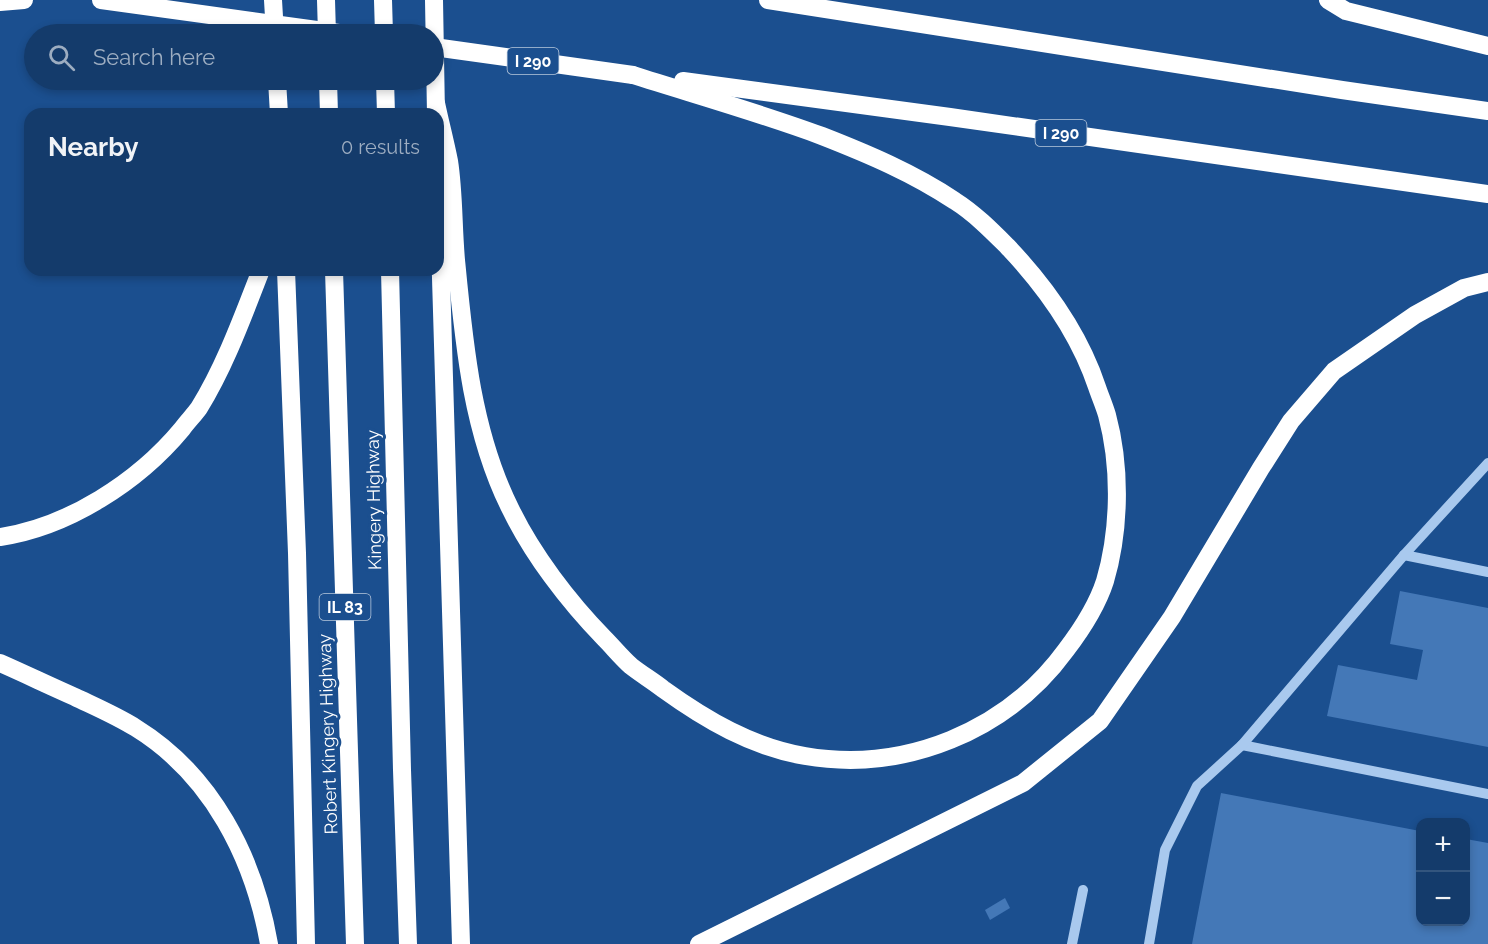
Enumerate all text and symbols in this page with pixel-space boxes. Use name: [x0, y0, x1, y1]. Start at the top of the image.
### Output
search box: [24, 24, 444, 90]
icon: search: [45, 41, 78, 74]
text: Search here: [93, 44, 215, 70]
road number: I 290: [508, 48, 558, 74]
road number: I 290: [1036, 120, 1086, 146]
text: Nearby: [48, 132, 138, 162]
text: 0 results: [341, 135, 420, 159]
street label: Kingery Highway: [362, 430, 385, 570]
road number: IL 83: [320, 594, 370, 620]
street label: Robert Kingery Highway: [313, 633, 342, 835]
map controls: [1416, 818, 1470, 926]
button: +: [1416, 818, 1470, 872]
button: −: [1416, 872, 1470, 926]

